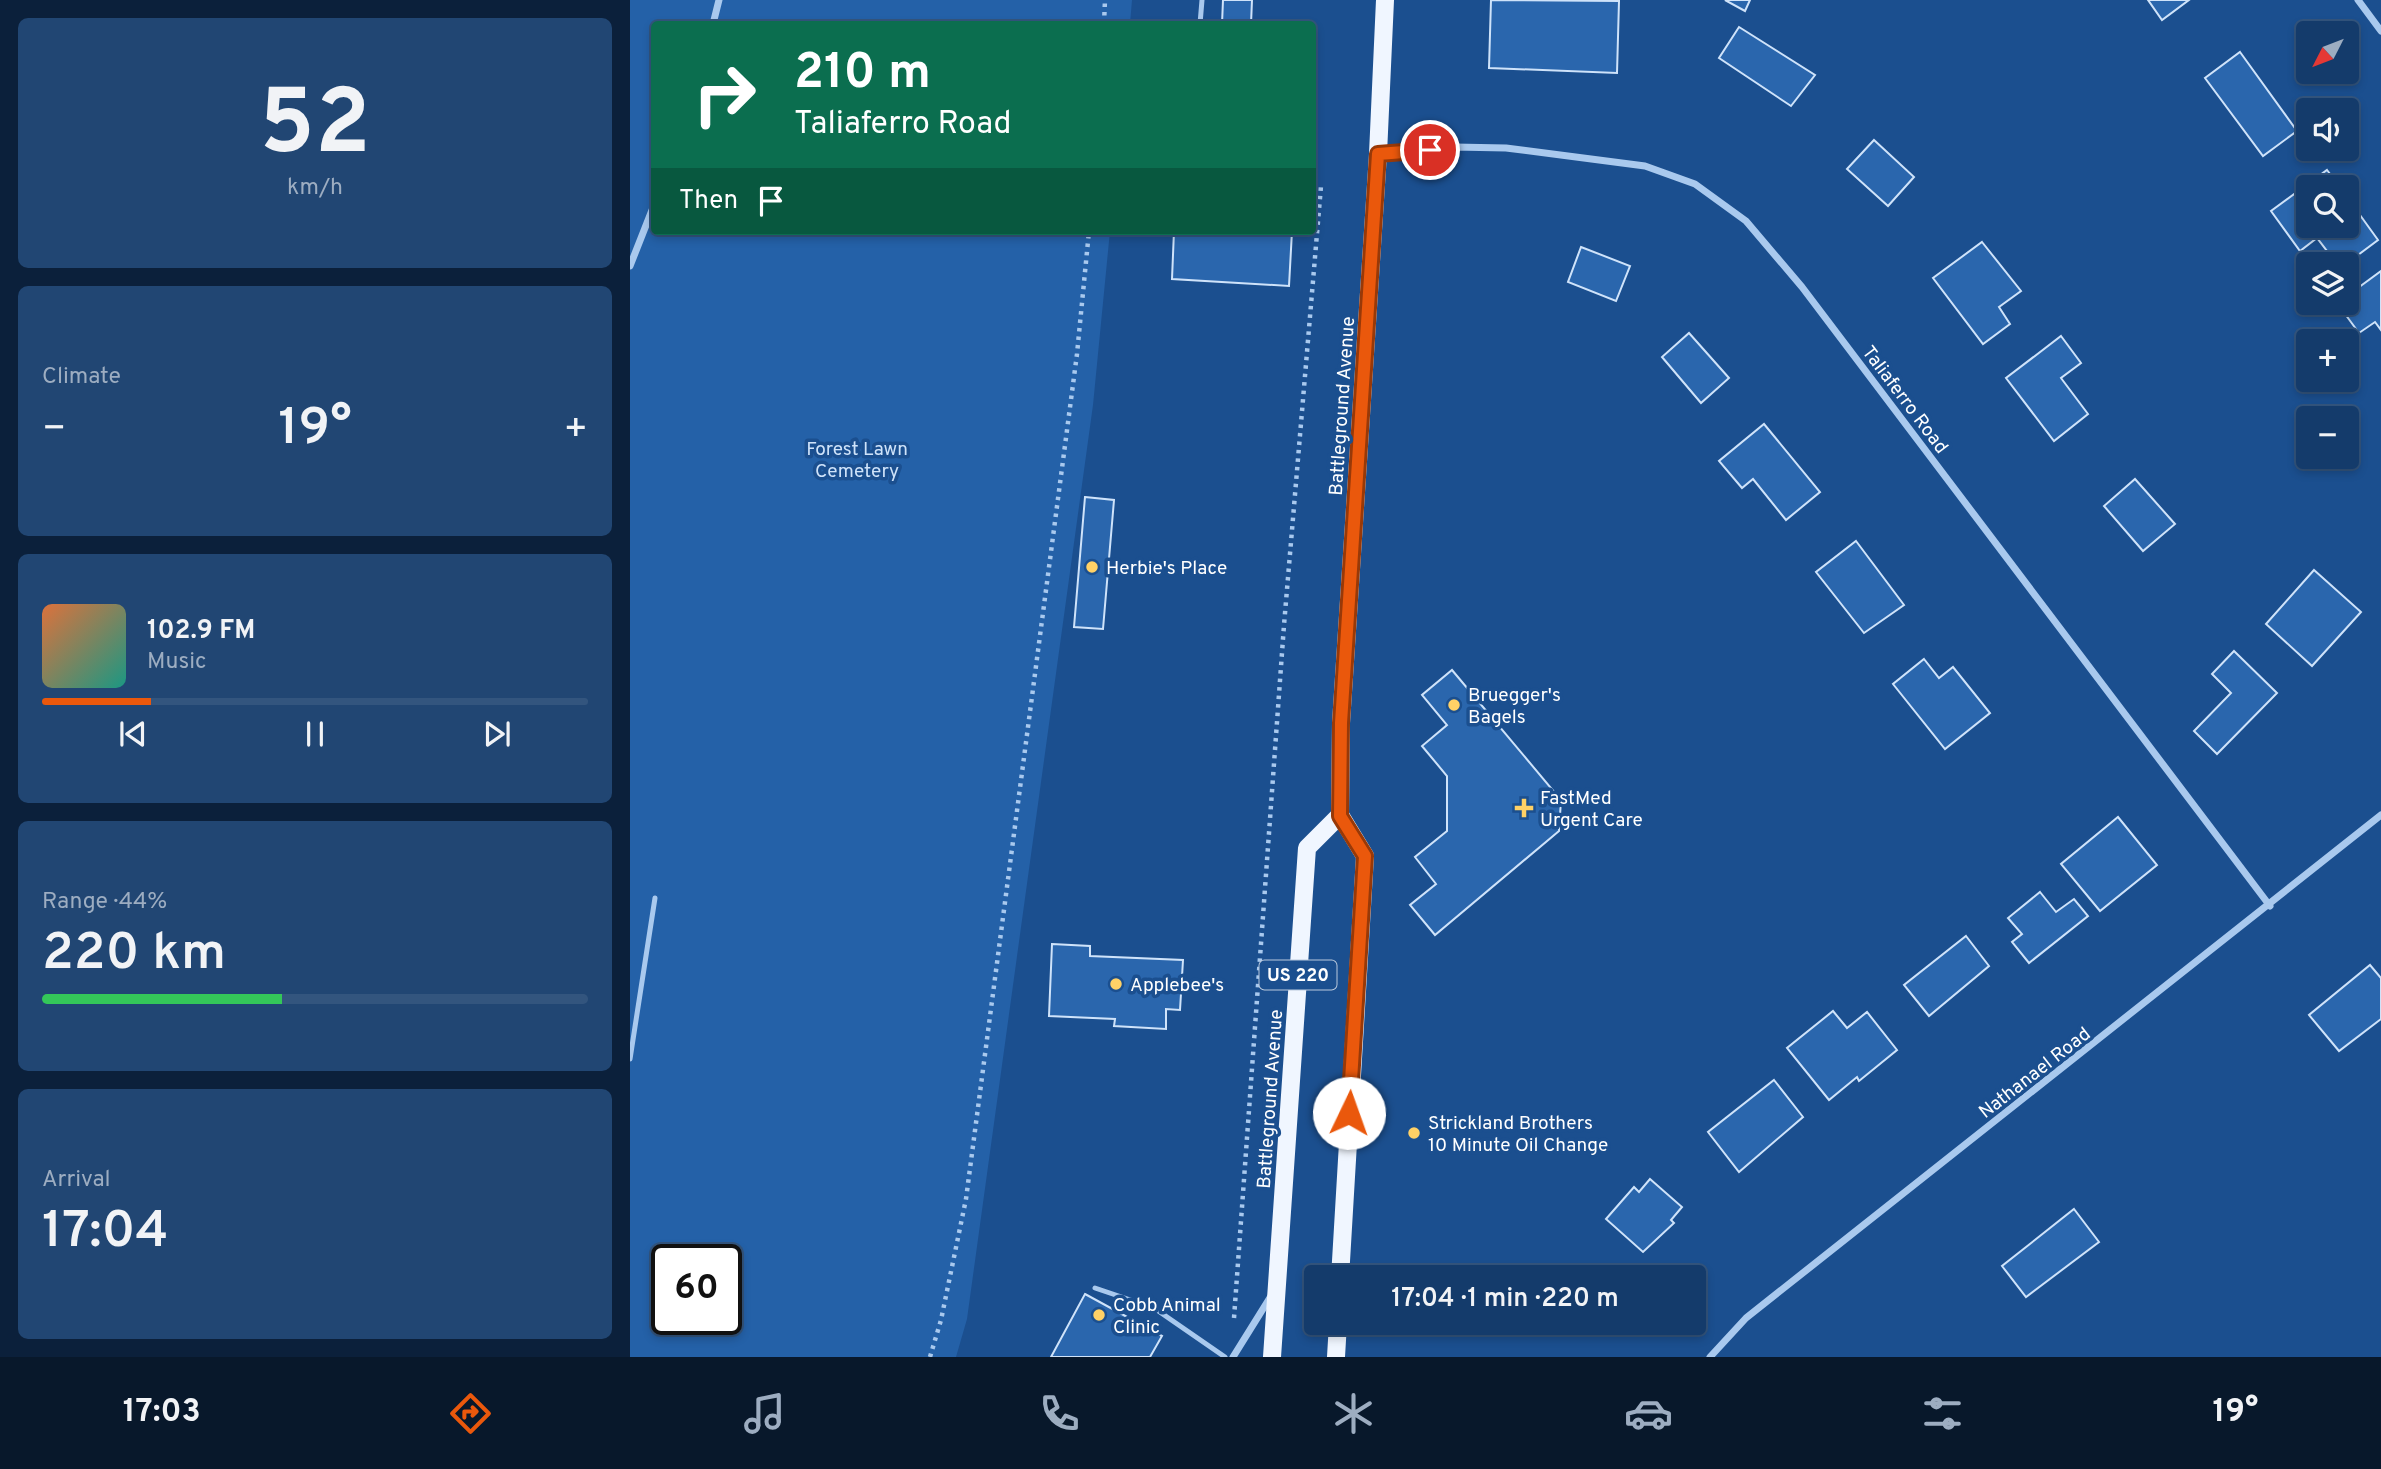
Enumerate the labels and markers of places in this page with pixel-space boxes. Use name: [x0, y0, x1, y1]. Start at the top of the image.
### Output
pin: [1400, 120, 1460, 180]
place label: Herbie's Place: [1106, 557, 1227, 581]
marker: Herbie's Place: [1084, 559, 1100, 575]
place label: Bruegger's Bagels: [1468, 684, 1561, 730]
marker: Bruegger's Bagels: [1446, 697, 1462, 713]
place label: FastMed Urgent Care: [1540, 787, 1643, 833]
marker: FastMed Urgent Care: [1514, 798, 1534, 818]
place label: Applebee's: [1130, 974, 1224, 998]
marker: Applebee's: [1108, 976, 1124, 992]
place label: Strickland Brothers 10 Minute Oil Change: [1428, 1112, 1608, 1158]
marker: Strickland Brothers 10 Minute Oil Change: [1406, 1125, 1422, 1141]
place label: Cobb Animal Clinic: [1113, 1294, 1221, 1340]
marker: Cobb Animal Clinic: [1091, 1307, 1107, 1323]

